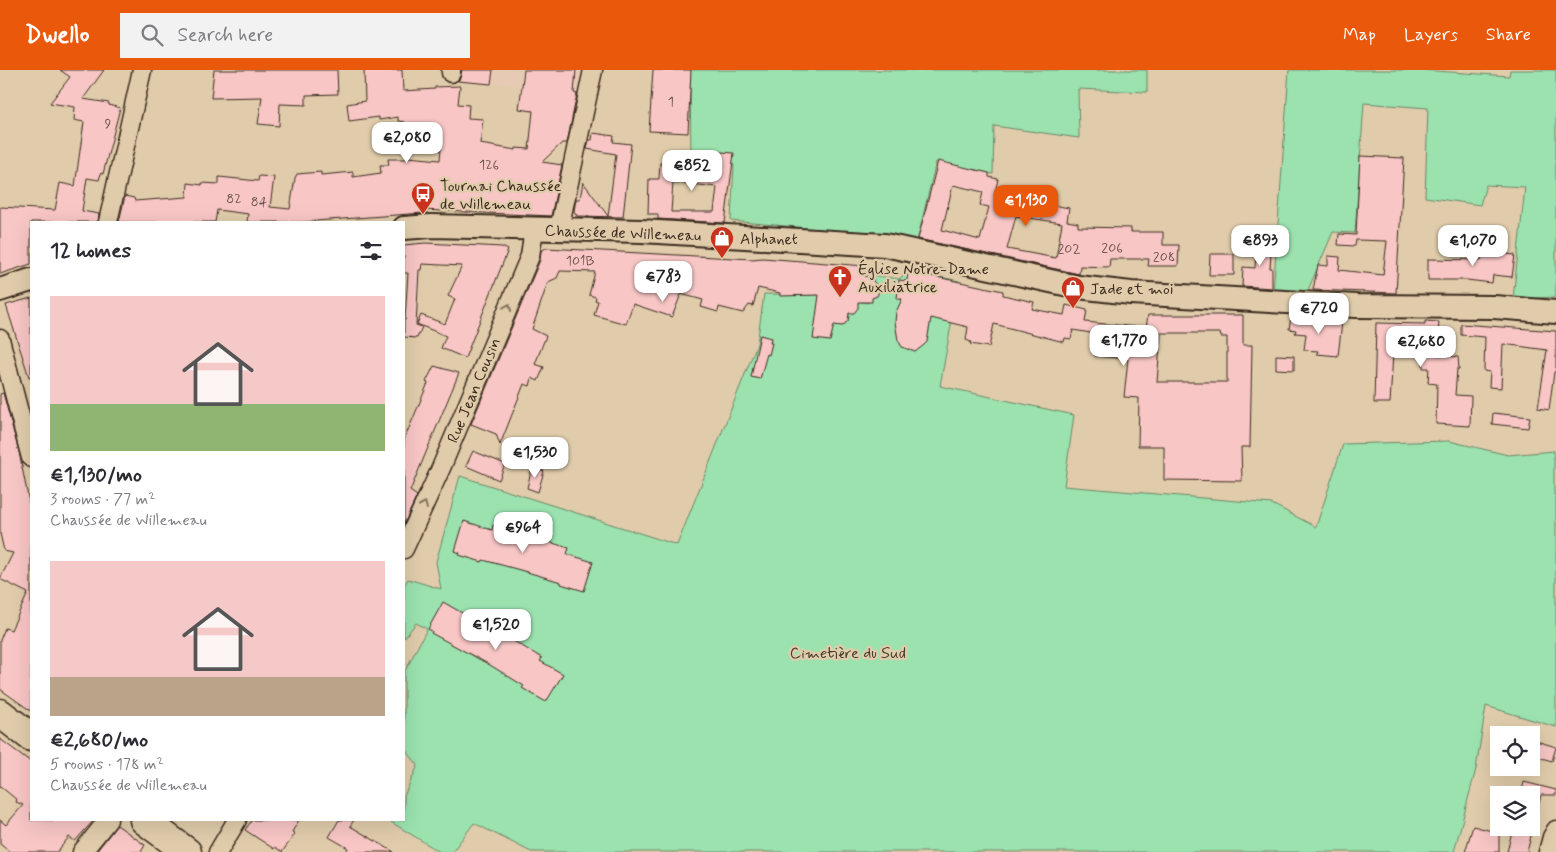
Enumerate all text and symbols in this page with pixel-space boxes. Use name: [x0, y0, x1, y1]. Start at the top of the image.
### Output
search box: [120, 13, 470, 58]
text: Dwello: [25, 20, 90, 51]
icon: search: [138, 21, 166, 49]
text: Search here: [178, 23, 273, 48]
text: Map: [1343, 23, 1376, 47]
text: Layers: [1404, 23, 1458, 47]
text: Share: [1486, 23, 1531, 47]
house number: 1: [668, 93, 674, 111]
house number: 9: [105, 115, 112, 133]
pin: €2,080: [366, 122, 448, 164]
text: €2,080: [383, 127, 431, 148]
pin: €852: [662, 150, 722, 192]
text: €852: [673, 155, 711, 176]
house number: 126: [479, 156, 499, 174]
place label: Tournai Chaussée de Willemeau: [440, 176, 561, 215]
bus stop icon: Tournai Chaussée de Willemeau: [410, 181, 436, 215]
pin: €1,130: [985, 184, 1067, 227]
house number: 82: [226, 190, 242, 208]
text: €1,130: [1004, 190, 1048, 211]
house number: 84: [251, 193, 268, 211]
street label: Chaussée de Willemeau: [544, 220, 702, 247]
pin: €893: [1230, 224, 1290, 267]
pin: €1,070: [1432, 224, 1514, 267]
shop icon: Alphanet: [709, 225, 735, 259]
place label: Alphanet: [740, 229, 798, 250]
text: €893: [1242, 230, 1278, 251]
text: €1,070: [1449, 230, 1497, 251]
text: 12 homes: [50, 237, 131, 265]
icon: filters: [357, 237, 385, 265]
house number: 206: [1101, 239, 1123, 257]
house number: 202: [1057, 240, 1081, 258]
house number: 208: [1153, 248, 1175, 266]
house number: 101B: [566, 252, 594, 270]
place label: Église Notre-Dame Auxiliatrice: [858, 259, 989, 298]
pin: €783: [633, 260, 693, 303]
church icon: Église Notre-Dame Auxiliatrice: [827, 264, 853, 298]
text: €783: [645, 266, 681, 287]
shop icon: Jade et moi: [1060, 275, 1086, 309]
place label: Jade et moi: [1090, 279, 1174, 300]
pin: €720: [1289, 292, 1349, 335]
text: €720: [1300, 298, 1338, 319]
one-way arrow: [502, 303, 513, 312]
pin: €1,770: [1083, 324, 1165, 367]
pin: €2,680: [1380, 326, 1462, 368]
icon: home: [173, 329, 263, 419]
text: €1,770: [1100, 330, 1148, 351]
text: €2,680: [1397, 331, 1445, 352]
street label: Rue Jean Cousin: [443, 335, 506, 446]
pin: €1,530: [494, 436, 576, 479]
text: €1,530: [512, 442, 558, 463]
text: €1,130/mo: [50, 461, 142, 489]
text: 3 rooms · 77 m²: [50, 489, 155, 510]
one-way arrow: [418, 501, 428, 510]
text: Chaussée de Willemeau: [50, 510, 207, 531]
pin: €964: [493, 512, 553, 554]
text: €964: [505, 517, 541, 538]
icon: home: [173, 594, 263, 684]
pin: €1,520: [455, 608, 537, 651]
text: €1,520: [472, 614, 520, 635]
park label: Cimetière du Sud: [790, 643, 906, 664]
text: €2,680/mo: [50, 726, 148, 754]
map controls: [1490, 726, 1540, 836]
button: locate: [1490, 726, 1540, 776]
text: 5 rooms · 178 m²: [50, 754, 164, 775]
text: Chaussée de Willemeau: [50, 775, 207, 796]
button: layers: [1490, 786, 1540, 836]

